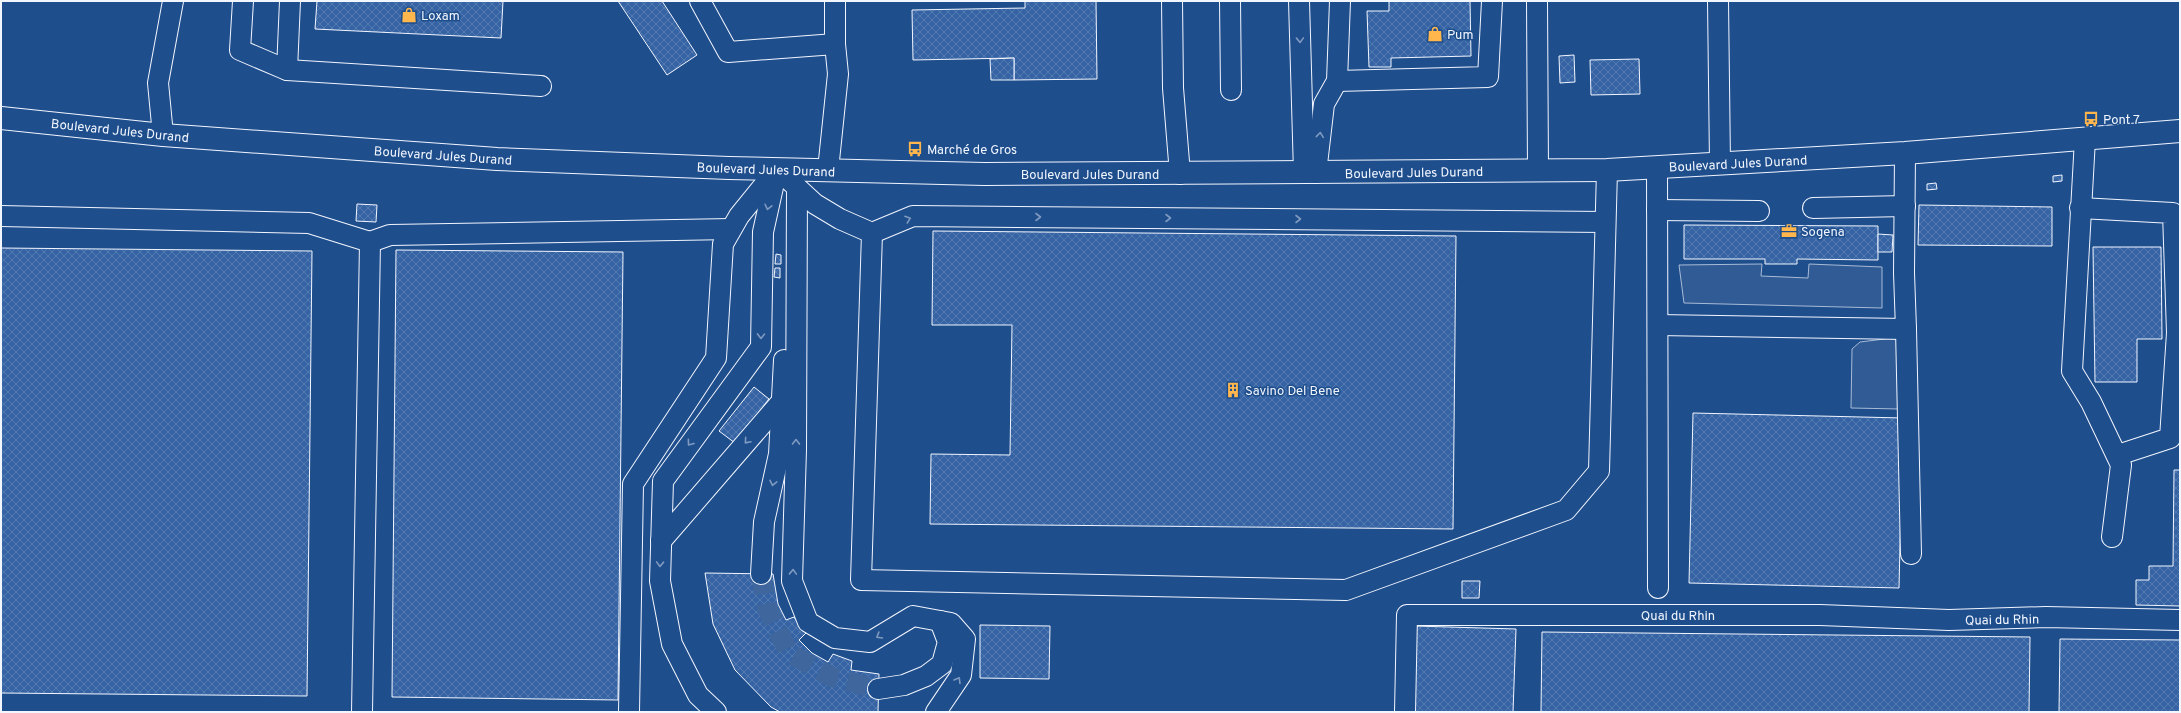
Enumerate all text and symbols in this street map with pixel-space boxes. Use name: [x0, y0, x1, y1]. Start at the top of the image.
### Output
shop icon: Loxam: [400, 6, 418, 24]
place label: Loxam: [421, 9, 460, 25]
shop icon: Pum: [1426, 25, 1444, 43]
place label: Pum: [1447, 28, 1473, 44]
one-way arrow: [1296, 37, 1304, 43]
bus stop icon: Pont 7: [2082, 110, 2100, 128]
place label: Pont 7: [2103, 113, 2140, 129]
street label: Boulevard Jules Durand: [50, 117, 190, 147]
one-way arrow: [1315, 132, 1324, 138]
bus stop icon: Marché de Gros: [906, 140, 924, 158]
place label: Marché de Gros: [927, 143, 1017, 159]
street label: Boulevard Jules Durand: [373, 144, 513, 170]
street label: Boulevard Jules Durand: [1668, 153, 1808, 177]
street label: Boulevard Jules Durand: [696, 161, 835, 181]
street label: Boulevard Jules Durand: [1345, 165, 1483, 183]
street label: Boulevard Jules Durand: [1021, 168, 1159, 184]
one-way arrow: [765, 204, 773, 210]
one-way arrow: [1035, 213, 1041, 221]
one-way arrow: [1165, 214, 1171, 222]
one-way arrow: [905, 215, 912, 223]
one-way arrow: [1295, 215, 1301, 224]
office icon: Sogena: [1780, 222, 1798, 240]
place label: Sogena: [1801, 225, 1845, 241]
one-way arrow: [757, 333, 765, 339]
building icon: Savino Del Bene: [1224, 381, 1242, 399]
place label: Savino Del Bene: [1245, 384, 1340, 400]
one-way arrow: [745, 436, 752, 443]
one-way arrow: [688, 439, 695, 446]
one-way arrow: [792, 439, 800, 445]
one-way arrow: [769, 479, 777, 486]
one-way arrow: [656, 561, 665, 567]
one-way arrow: [788, 569, 797, 575]
street label: Quai du Rhin: [1641, 609, 1715, 625]
street label: Quai du Rhin: [1965, 612, 2039, 630]
one-way arrow: [876, 631, 883, 639]
one-way arrow: [953, 677, 961, 684]

